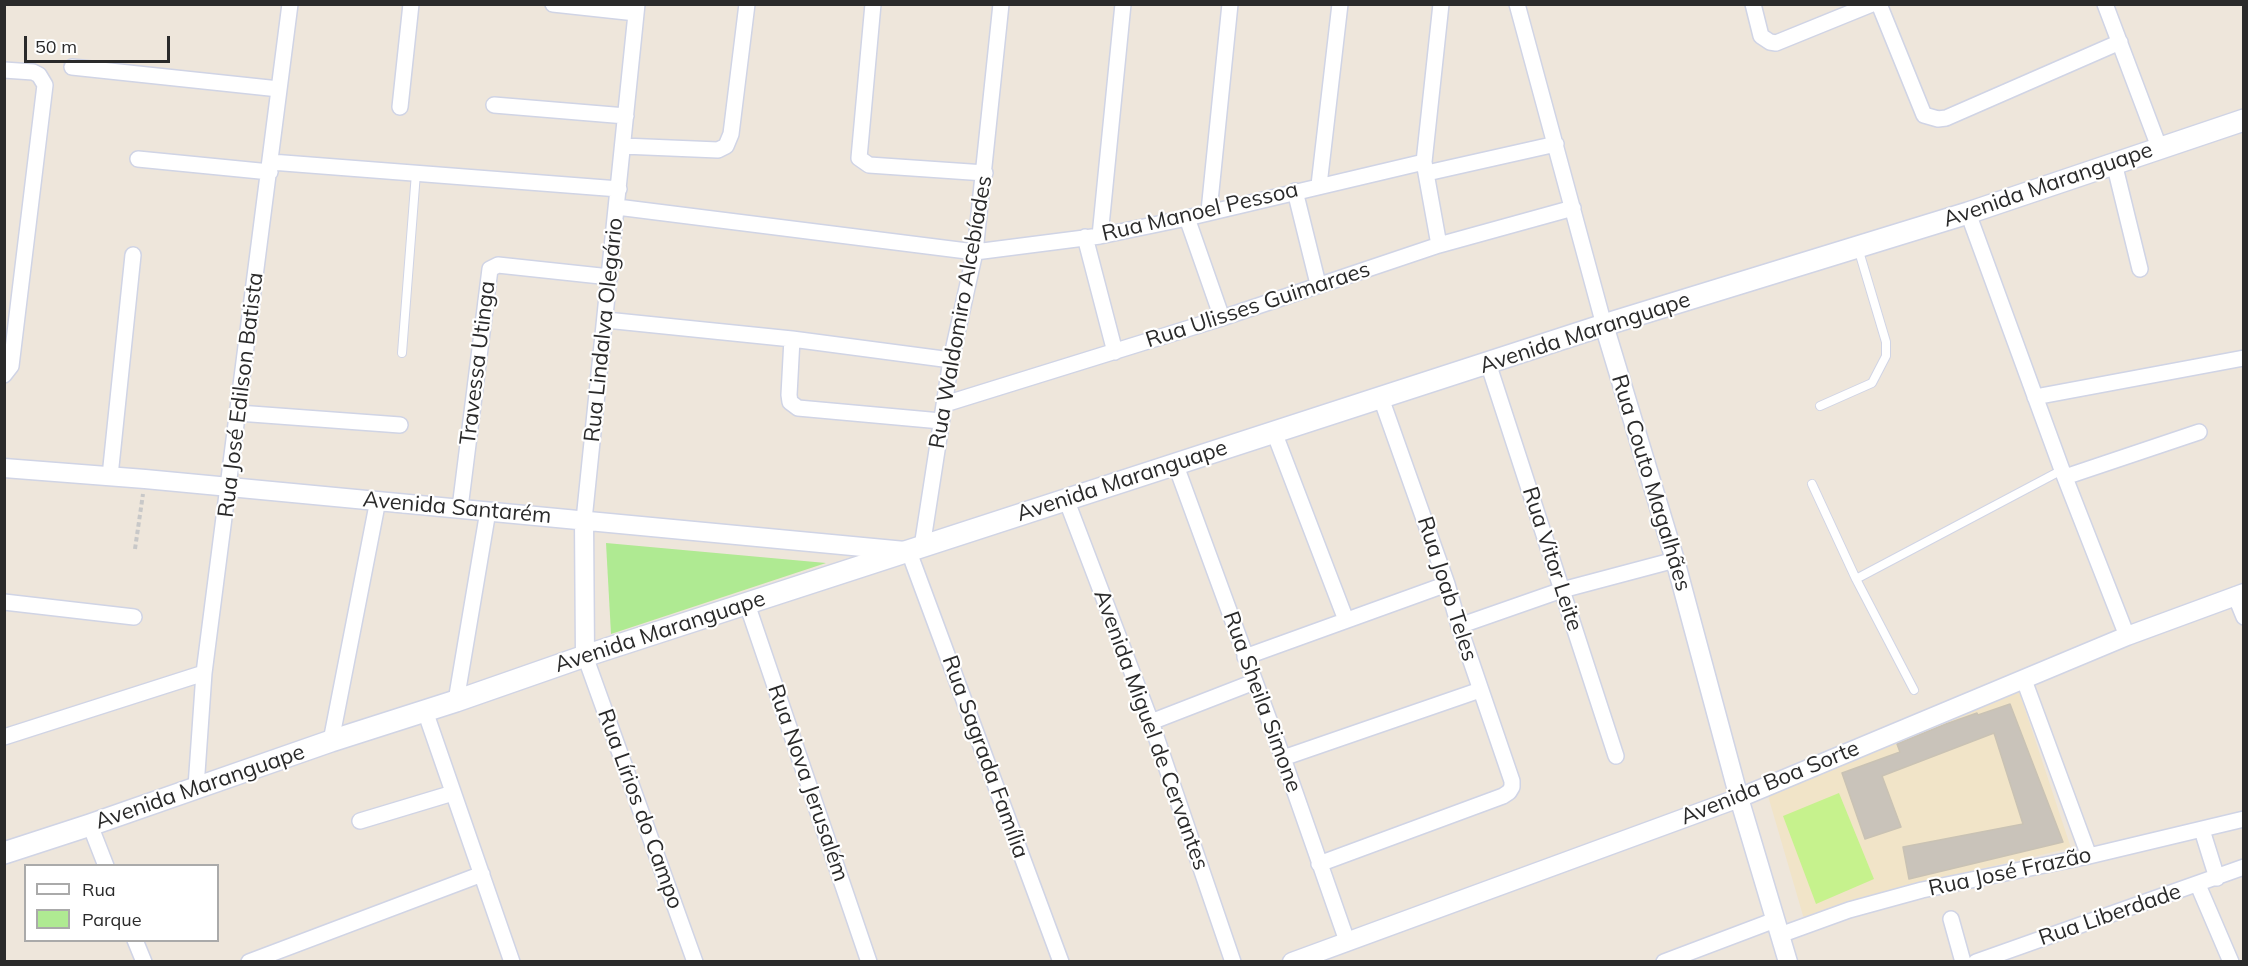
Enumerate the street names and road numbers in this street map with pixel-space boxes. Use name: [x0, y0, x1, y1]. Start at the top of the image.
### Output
street label: Avenida Maranguape: [1940, 137, 2156, 233]
street label: Rua Waldomiro Alcebíades: [924, 173, 998, 451]
street label: Rua Manoel Pessoa: [1099, 177, 1301, 247]
street label: Rua Lindalva Olegário: [579, 217, 629, 443]
street label: Rua Ulisses Guimaraes: [1142, 256, 1374, 354]
street label: Rua José Edilson Batista: [213, 271, 269, 519]
street label: Travessa Utinga: [455, 279, 501, 447]
street label: Avenida Maranguape: [1476, 286, 1694, 380]
street label: Rua Couto Magalhães: [1605, 372, 1697, 594]
street label: Avenida Maranguape: [1013, 434, 1231, 528]
street label: Rua Vitor Leite: [1516, 484, 1588, 634]
street label: Avenida Santarém: [362, 487, 552, 529]
street label: Rua Joab Teles: [1411, 513, 1483, 665]
street label: Avenida Maranguape: [551, 585, 769, 679]
street label: Avenida Miguel de Cervantes: [1088, 586, 1214, 874]
street label: Rua Sheila Simone: [1217, 608, 1307, 796]
street label: Rua Sagrada Família: [936, 652, 1034, 862]
street label: Rua Nova Jerusalém: [762, 681, 854, 885]
street label: Rua Lírios do Campo: [592, 705, 688, 913]
street label: Avenida Boa Sorte: [1677, 735, 1863, 831]
street label: Avenida Maranguape: [92, 739, 308, 835]
street label: Rua José Frazão: [1926, 842, 2094, 902]
street label: Rua Liberdade: [2035, 878, 2185, 952]

